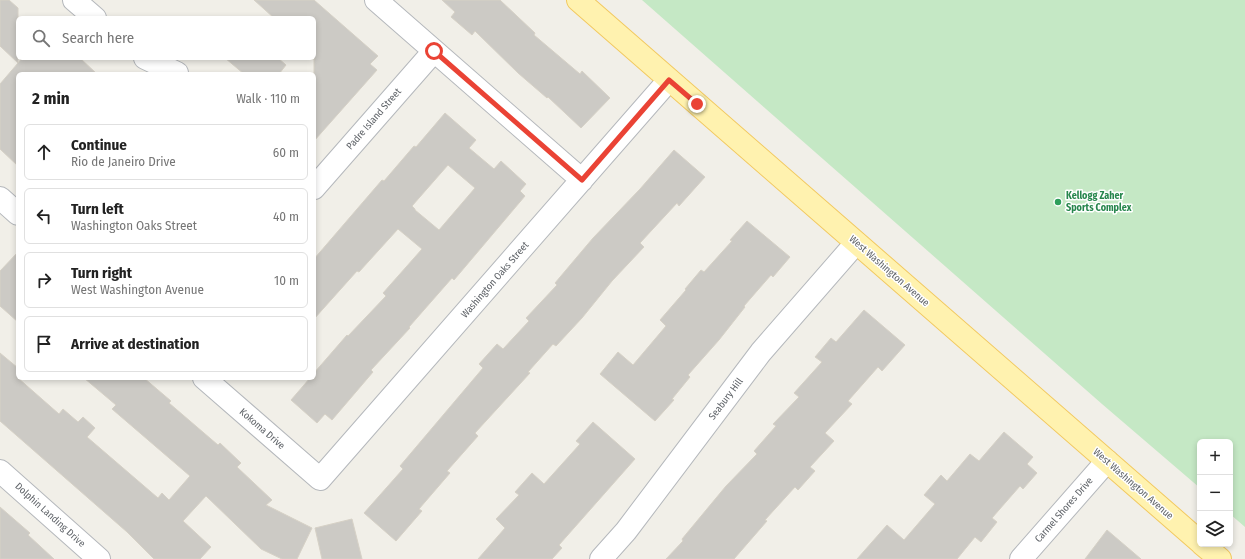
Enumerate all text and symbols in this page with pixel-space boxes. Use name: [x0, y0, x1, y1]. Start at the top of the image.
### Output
search box: [16, 16, 316, 60]
icon: search: [30, 27, 52, 49]
text: Search here: [62, 29, 134, 47]
route start: [425, 42, 443, 60]
street label: Padre Island Street: [344, 85, 404, 152]
text: 2 min: [32, 88, 70, 109]
text: Walk · 110 m: [236, 91, 300, 106]
route end: [688, 95, 706, 113]
text: Continue: [71, 136, 127, 154]
icon: ahead: [33, 141, 55, 163]
text: 60 m: [273, 145, 299, 160]
text: Rio de Janeiro Drive: [71, 154, 176, 169]
place label: Kellogg Zaher Sports Complex: [1066, 190, 1132, 214]
marker: Kellogg Zaher Sports Complex: [1053, 197, 1063, 207]
text: Turn left: [71, 200, 124, 218]
icon: left: [33, 205, 55, 227]
text: 40 m: [273, 209, 299, 224]
text: Washington Oaks Street: [71, 218, 197, 233]
street label: West Washington Avenue: [846, 233, 932, 309]
street label: Washington Oaks Street: [459, 239, 532, 321]
text: Turn right: [71, 264, 132, 282]
icon: right: [33, 269, 55, 291]
text: 10 m: [274, 273, 299, 288]
text: West Washington Avenue: [71, 282, 204, 297]
icon: arrive: [33, 333, 55, 355]
text: Arrive at destination: [71, 335, 199, 353]
street label: Seabury Hill: [706, 375, 746, 422]
street label: Kokoma Drive: [237, 406, 287, 452]
map controls: [1197, 439, 1233, 547]
button: +: [1197, 439, 1233, 475]
street label: West Washington Avenue: [1090, 446, 1176, 522]
street label: Carmel Shores Drive: [1032, 475, 1096, 545]
button: −: [1197, 475, 1233, 511]
street label: Dolphin Landing Drive: [12, 480, 88, 550]
button: layers: [1197, 511, 1233, 547]

